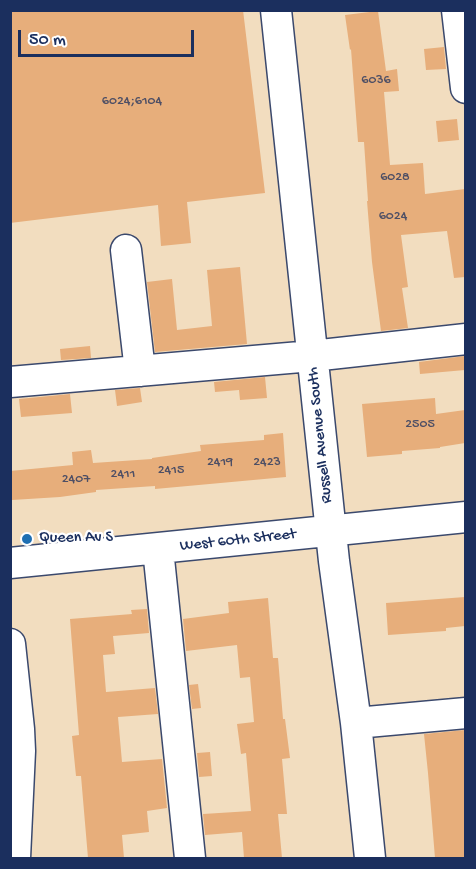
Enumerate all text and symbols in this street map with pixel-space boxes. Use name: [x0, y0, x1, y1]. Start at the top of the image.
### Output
scale bar: [21, 18, 196, 56]
text: 50 m: [29, 30, 66, 51]
house number: 6036: [361, 73, 391, 89]
house number: 6024;6104: [102, 94, 162, 110]
house number: 6028: [380, 170, 410, 186]
house number: 6024: [379, 209, 407, 225]
street label: Russell Avenue South: [304, 366, 338, 504]
house number: 2505: [405, 417, 435, 433]
house number: 2419: [207, 455, 233, 471]
house number: 2423: [253, 455, 281, 471]
house number: 2415: [158, 463, 184, 479]
house number: 2411: [111, 467, 135, 483]
house number: 2407: [62, 472, 90, 488]
street label: West 60th Street: [179, 525, 297, 557]
place label: Queen Av S: [39, 529, 113, 549]
marker: Queen Av S: [20, 532, 34, 546]

